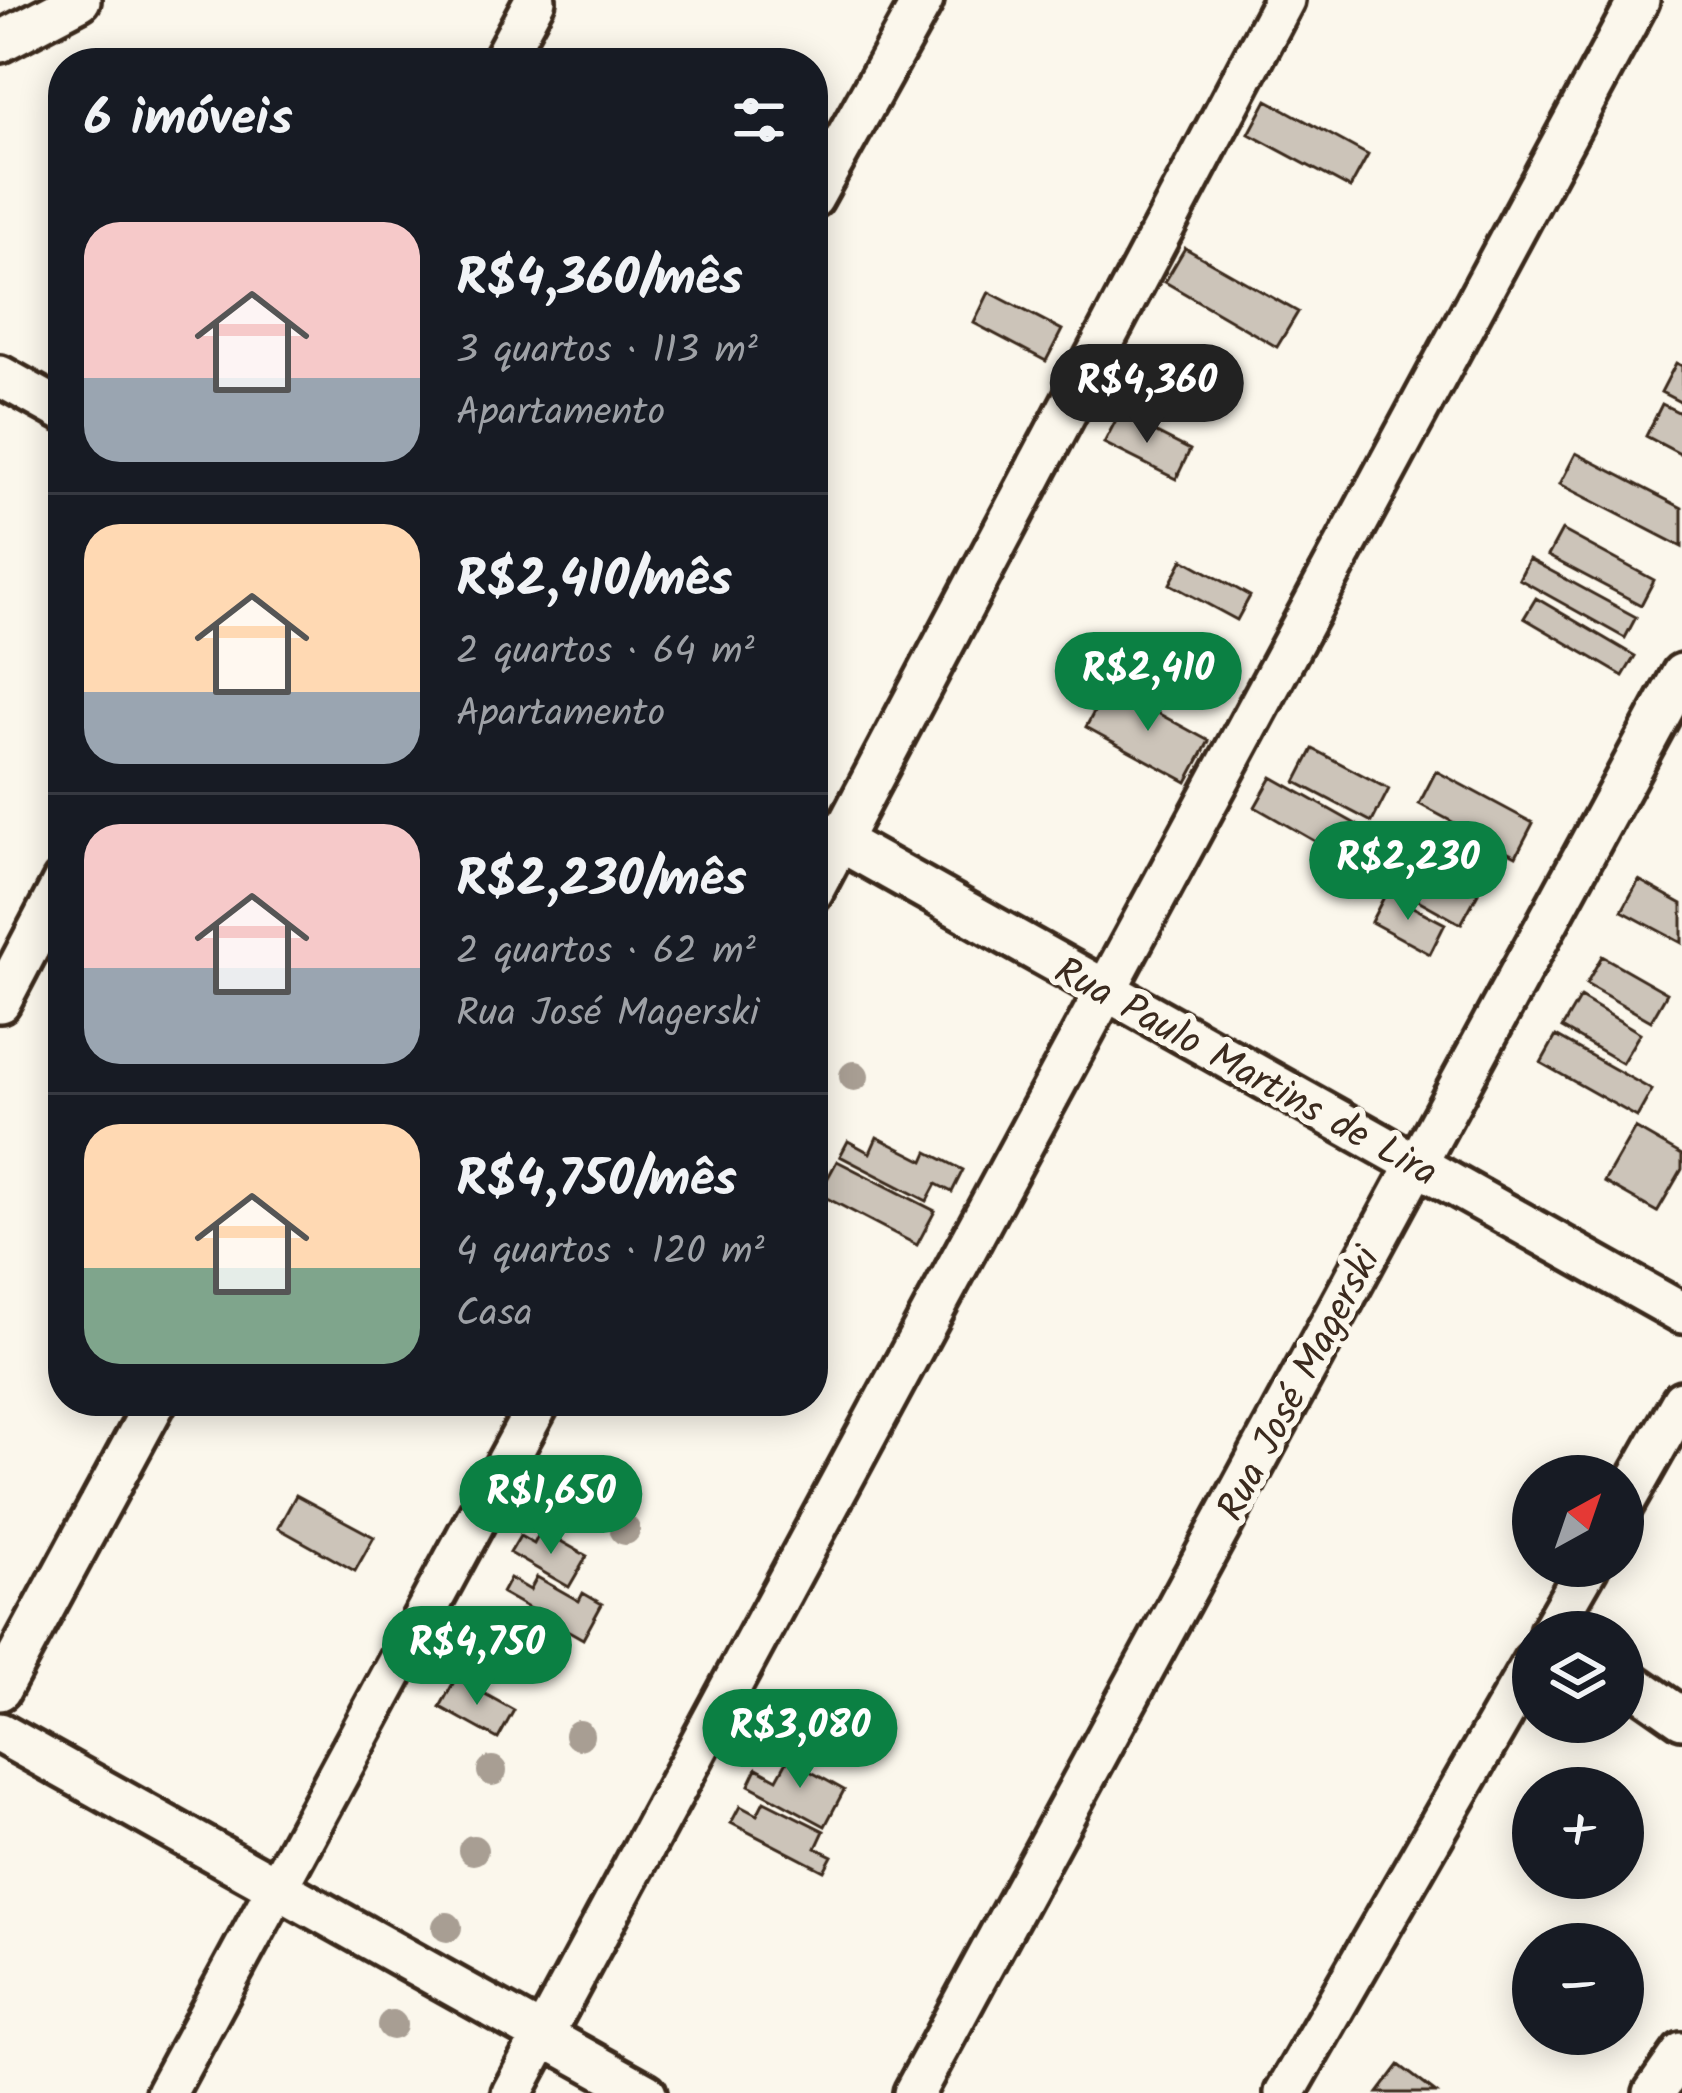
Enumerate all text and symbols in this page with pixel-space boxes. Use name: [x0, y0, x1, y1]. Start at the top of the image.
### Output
text: 6 imóveis: [84, 80, 293, 161]
icon: filters: [726, 87, 792, 153]
text: R$4,360/mês: [456, 240, 743, 321]
icon: home: [180, 270, 324, 414]
text: 3 quartos · 113 m²: [456, 321, 758, 383]
pin: R$4,360: [1036, 344, 1258, 446]
text: R$4,360: [1077, 352, 1217, 414]
text: Apartamento: [456, 383, 665, 445]
text: R$2,410/mês: [456, 541, 732, 622]
icon: home: [180, 572, 324, 716]
text: 2 quartos · 64 m²: [456, 622, 755, 684]
pin: R$2,410: [1037, 632, 1259, 734]
text: R$2,410: [1082, 640, 1214, 702]
text: Apartamento: [456, 684, 665, 746]
pin: R$2,230: [1297, 821, 1519, 923]
text: R$2,230: [1336, 829, 1480, 891]
text: R$2,230/mês: [456, 841, 747, 922]
icon: home: [180, 872, 324, 1016]
text: 2 quartos · 62 m²: [456, 922, 756, 984]
street label: Rua Paulo Martins de Lira: [1042, 942, 1448, 1205]
text: Rua José Magerski: [456, 984, 759, 1046]
text: R$4,750/mês: [456, 1141, 737, 1222]
icon: home: [180, 1172, 324, 1316]
text: 4 quartos · 120 m²: [456, 1222, 765, 1284]
street label: Rua José Magerski: [1202, 1235, 1400, 1533]
text: Casa: [456, 1284, 533, 1346]
pin: R$1,650: [440, 1455, 662, 1557]
north arrow: [1512, 1455, 1644, 1587]
map controls: [1512, 1455, 1644, 2055]
text: R$1,650: [486, 1463, 616, 1525]
pin: R$4,750: [366, 1606, 588, 1708]
button: layers: [1512, 1611, 1644, 1743]
text: R$4,750: [409, 1614, 545, 1676]
pin: R$3,080: [689, 1689, 911, 1791]
text: R$3,080: [729, 1697, 871, 1759]
button: +: [1512, 1767, 1644, 1899]
button: −: [1512, 1923, 1644, 2055]

